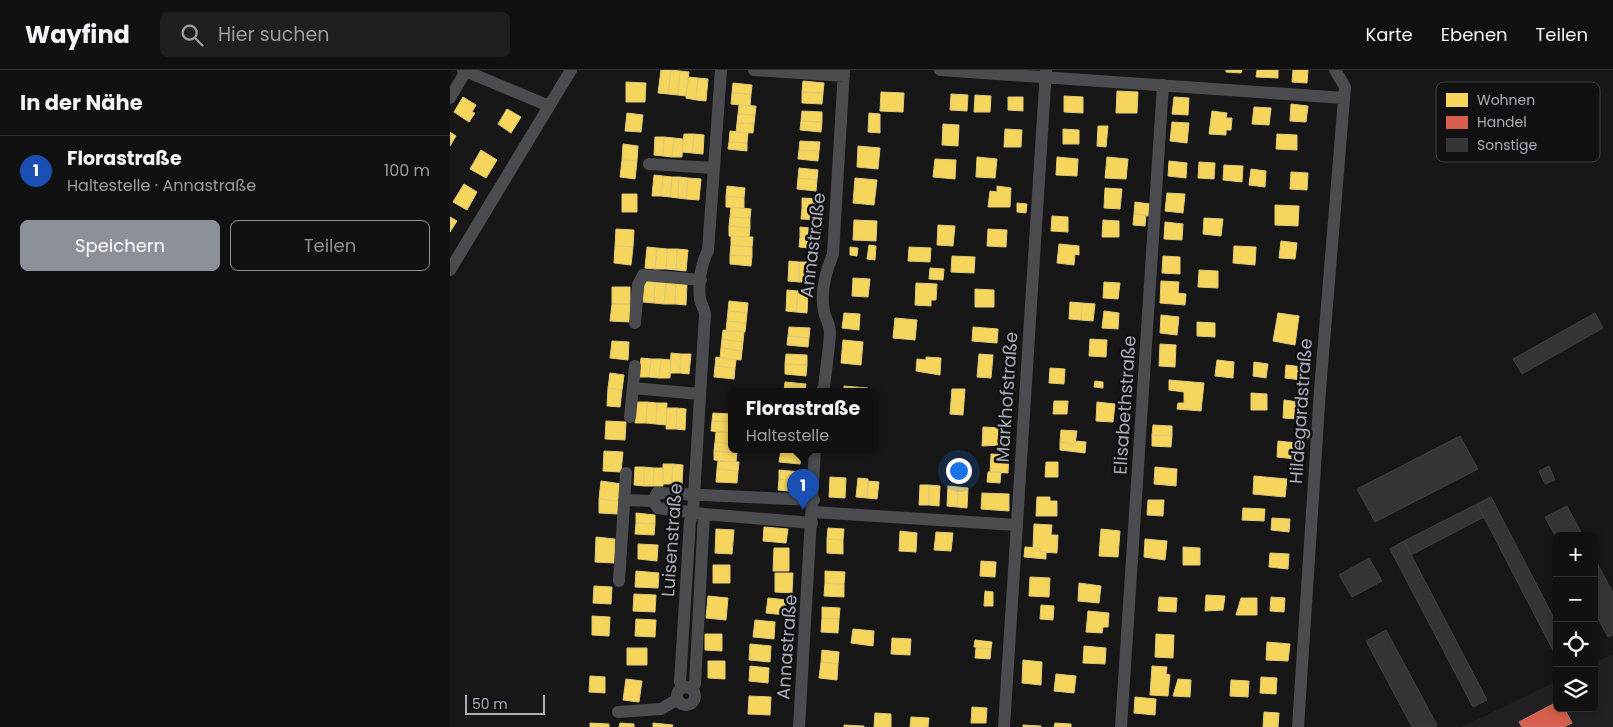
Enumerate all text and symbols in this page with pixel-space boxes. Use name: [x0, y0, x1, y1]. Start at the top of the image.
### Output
search box: [160, 12, 510, 57]
text: Wayfind: [25, 18, 130, 51]
icon: search: [178, 21, 206, 49]
text: Hier suchen: [218, 21, 329, 48]
text: Karte: [1365, 22, 1413, 47]
text: Ebenen: [1441, 22, 1508, 47]
text: Teilen: [1536, 22, 1588, 47]
legend: [1436, 82, 1600, 162]
text: In der Nähe: [20, 88, 143, 117]
text: Wohnen: [1477, 90, 1535, 110]
text: Handel: [1477, 112, 1527, 132]
text: Sonstige: [1477, 135, 1537, 155]
text: Florastraße: [67, 145, 182, 172]
text: 1: [33, 159, 39, 182]
text: 100 m: [384, 159, 430, 182]
text: Haltestelle · Annastraße: [67, 174, 256, 197]
street label: Annastraße: [794, 191, 831, 299]
button: Speichern: [20, 220, 220, 271]
button: Teilen: [230, 220, 430, 271]
street label: Markhofstraße: [989, 331, 1024, 463]
street label: Elisabethstraße: [1107, 335, 1142, 475]
street label: Hildegardstraße: [1283, 337, 1318, 485]
popup: [728, 388, 878, 453]
text: Florastraße: [746, 395, 860, 422]
text: Haltestelle: [746, 424, 829, 447]
your location: [946, 458, 972, 484]
pin: 1: [787, 469, 819, 510]
street label: Luisenstraße: [655, 482, 688, 598]
map controls: [1553, 532, 1598, 712]
button: +: [1553, 532, 1598, 577]
button: −: [1553, 577, 1598, 622]
street label: Annastraße: [770, 593, 803, 701]
button: locate: [1553, 622, 1598, 667]
button: layers: [1553, 667, 1598, 712]
scale bar: [465, 692, 545, 715]
text: 50 m: [472, 694, 508, 714]

